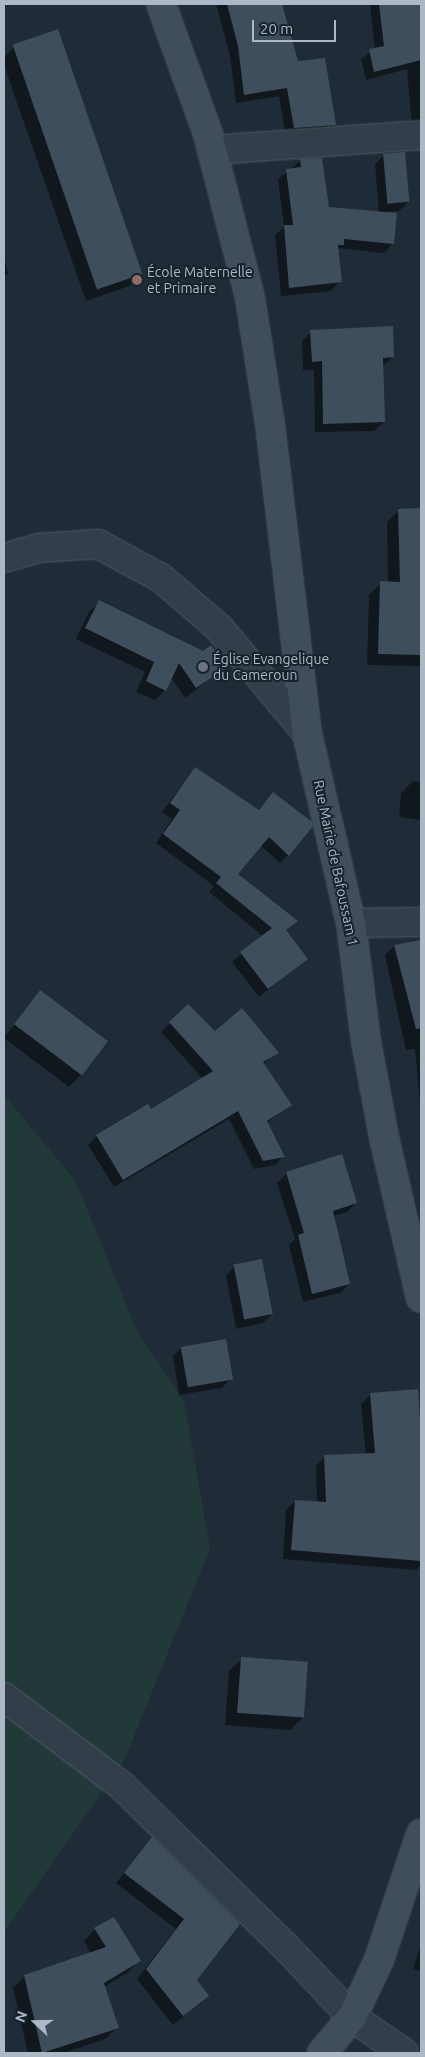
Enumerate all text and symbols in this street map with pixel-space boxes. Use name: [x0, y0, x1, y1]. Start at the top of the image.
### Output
scale bar: [255, 10, 339, 42]
text: 20 m: [260, 20, 293, 37]
place label: École Maternelle et Primaire: [147, 264, 253, 296]
marker: École Maternelle et Primaire: [131, 274, 143, 286]
place label: Église Evangelique du Cameroun: [213, 651, 329, 684]
marker: Église Evangelique du Cameroun: [197, 661, 209, 673]
street label: Rue Mairie de Bafoussam 1: [310, 778, 362, 948]
north arrow: [10, 1997, 60, 2047]
text: N: [12, 2009, 30, 2024]

